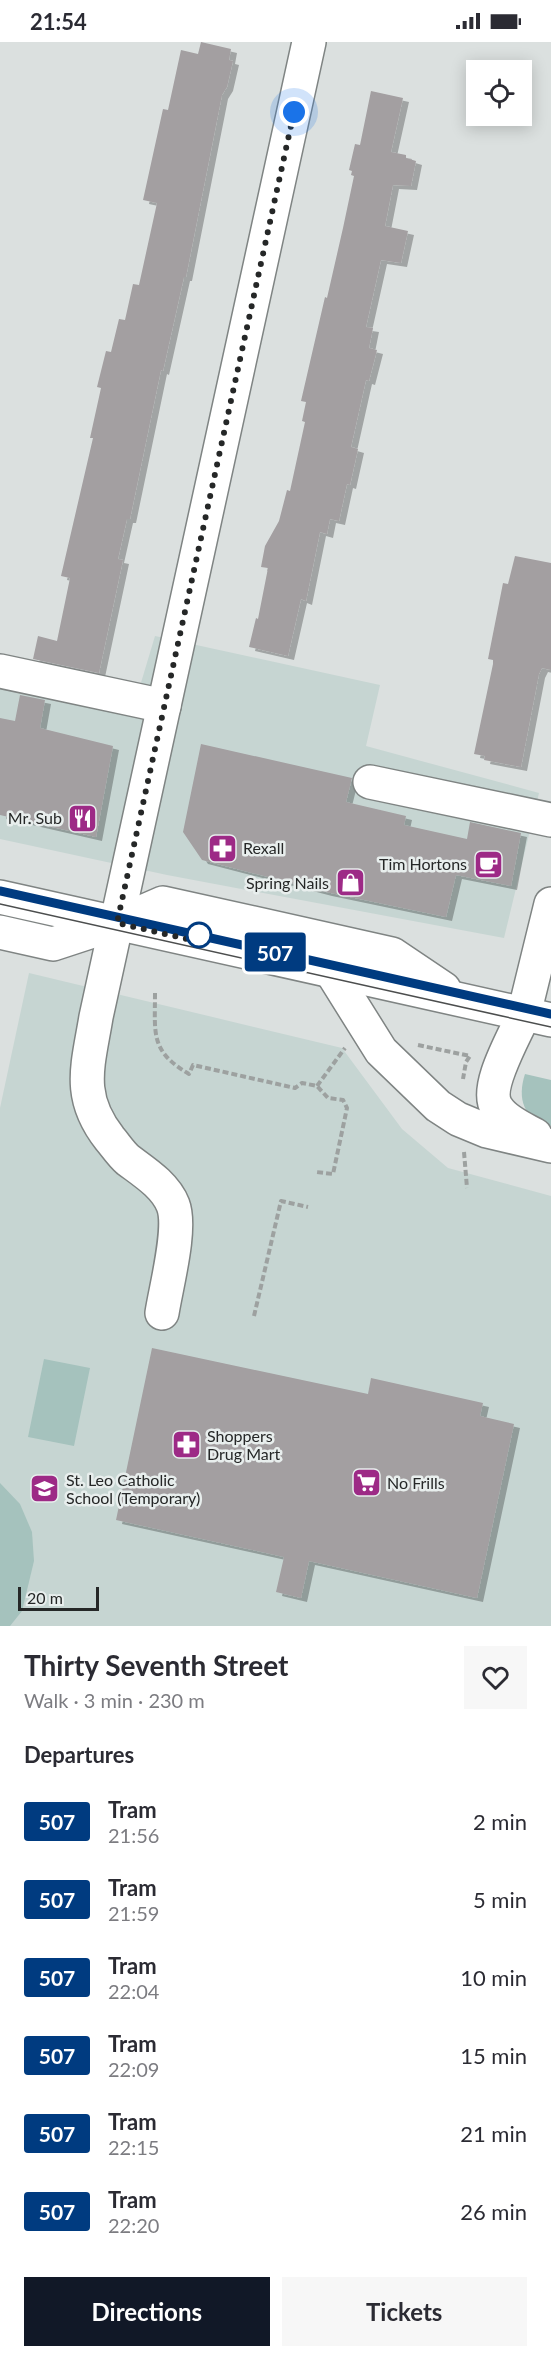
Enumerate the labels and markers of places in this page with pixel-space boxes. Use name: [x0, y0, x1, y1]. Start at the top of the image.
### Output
restaurant icon: Mr. Sub: [67, 802, 99, 834]
place label: Mr. Sub: [8, 808, 62, 827]
pharmacy icon: Rexall: [206, 832, 238, 864]
place label: Rexall: [243, 838, 284, 857]
cafe icon: Tim Hortons: [472, 848, 504, 880]
place label: Tim Hortons: [379, 854, 467, 873]
shop icon: Spring Nails: [334, 867, 366, 899]
place label: Spring Nails: [246, 873, 329, 892]
unlabelled marker: [186, 922, 212, 948]
place label: Shoppers Drug Mart: [207, 1426, 281, 1463]
pharmacy icon: Shoppers Drug Mart: [170, 1429, 202, 1461]
supermarket icon: No Frills: [350, 1467, 382, 1499]
place label: St. Leo Catholic School (Temporary): [66, 1470, 200, 1507]
school or university icon: St. Leo Catholic School (Temporary): [29, 1473, 61, 1505]
place label: No Frills: [387, 1473, 445, 1492]

